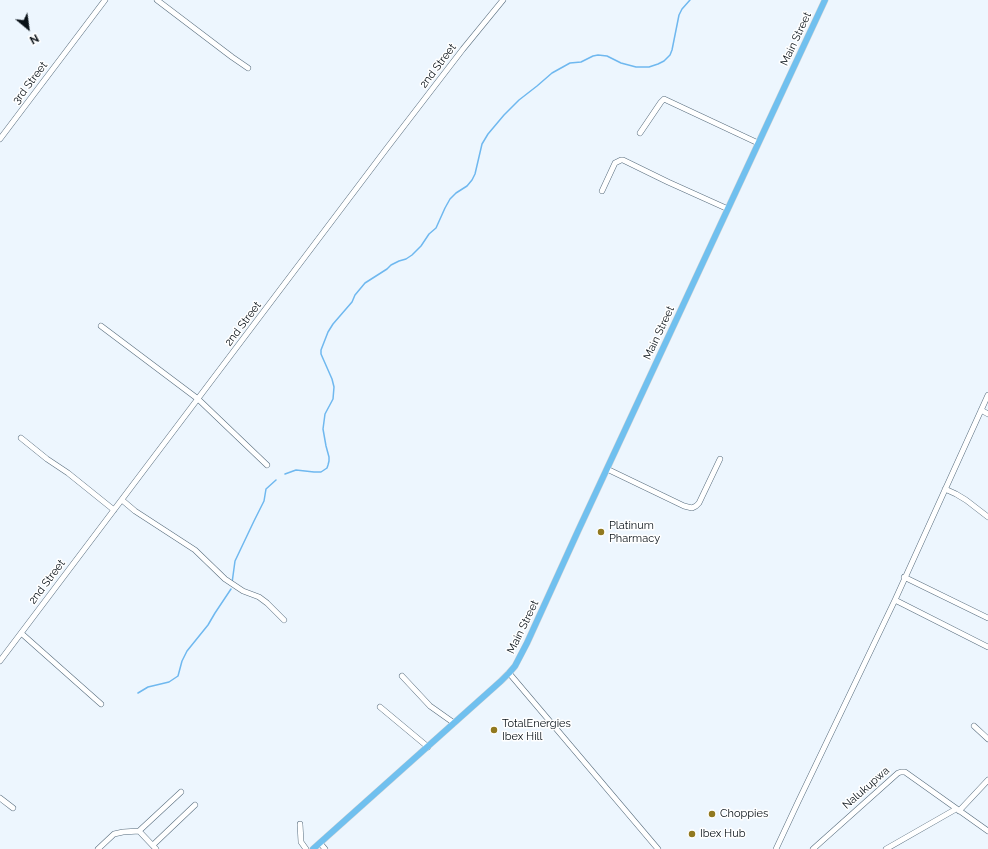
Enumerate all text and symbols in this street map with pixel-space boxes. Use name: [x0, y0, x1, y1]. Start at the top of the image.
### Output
north arrow: [8, 8, 48, 48]
street label: Main Street: [778, 10, 814, 68]
text: N: [27, 31, 41, 47]
street label: 2nd Street: [417, 41, 459, 91]
street label: 3rd Street: [10, 59, 50, 107]
street label: 2nd Street: [222, 299, 264, 349]
street label: Main Street: [641, 304, 677, 362]
place label: Platinum Pharmacy: [609, 519, 660, 545]
marker: Platinum Pharmacy: [596, 527, 606, 537]
street label: 2nd Street: [26, 557, 68, 607]
street label: Main Street: [504, 598, 542, 656]
place label: TotalEnergies Ibex Hill: [502, 717, 571, 743]
marker: TotalEnergies Ibex Hill: [489, 725, 499, 735]
street label: Nalukupwa: [840, 764, 892, 812]
place label: Choppies: [720, 807, 768, 821]
marker: Choppies: [707, 809, 717, 819]
place label: Ibex Hub: [700, 827, 746, 841]
marker: Ibex Hub: [687, 829, 697, 839]

